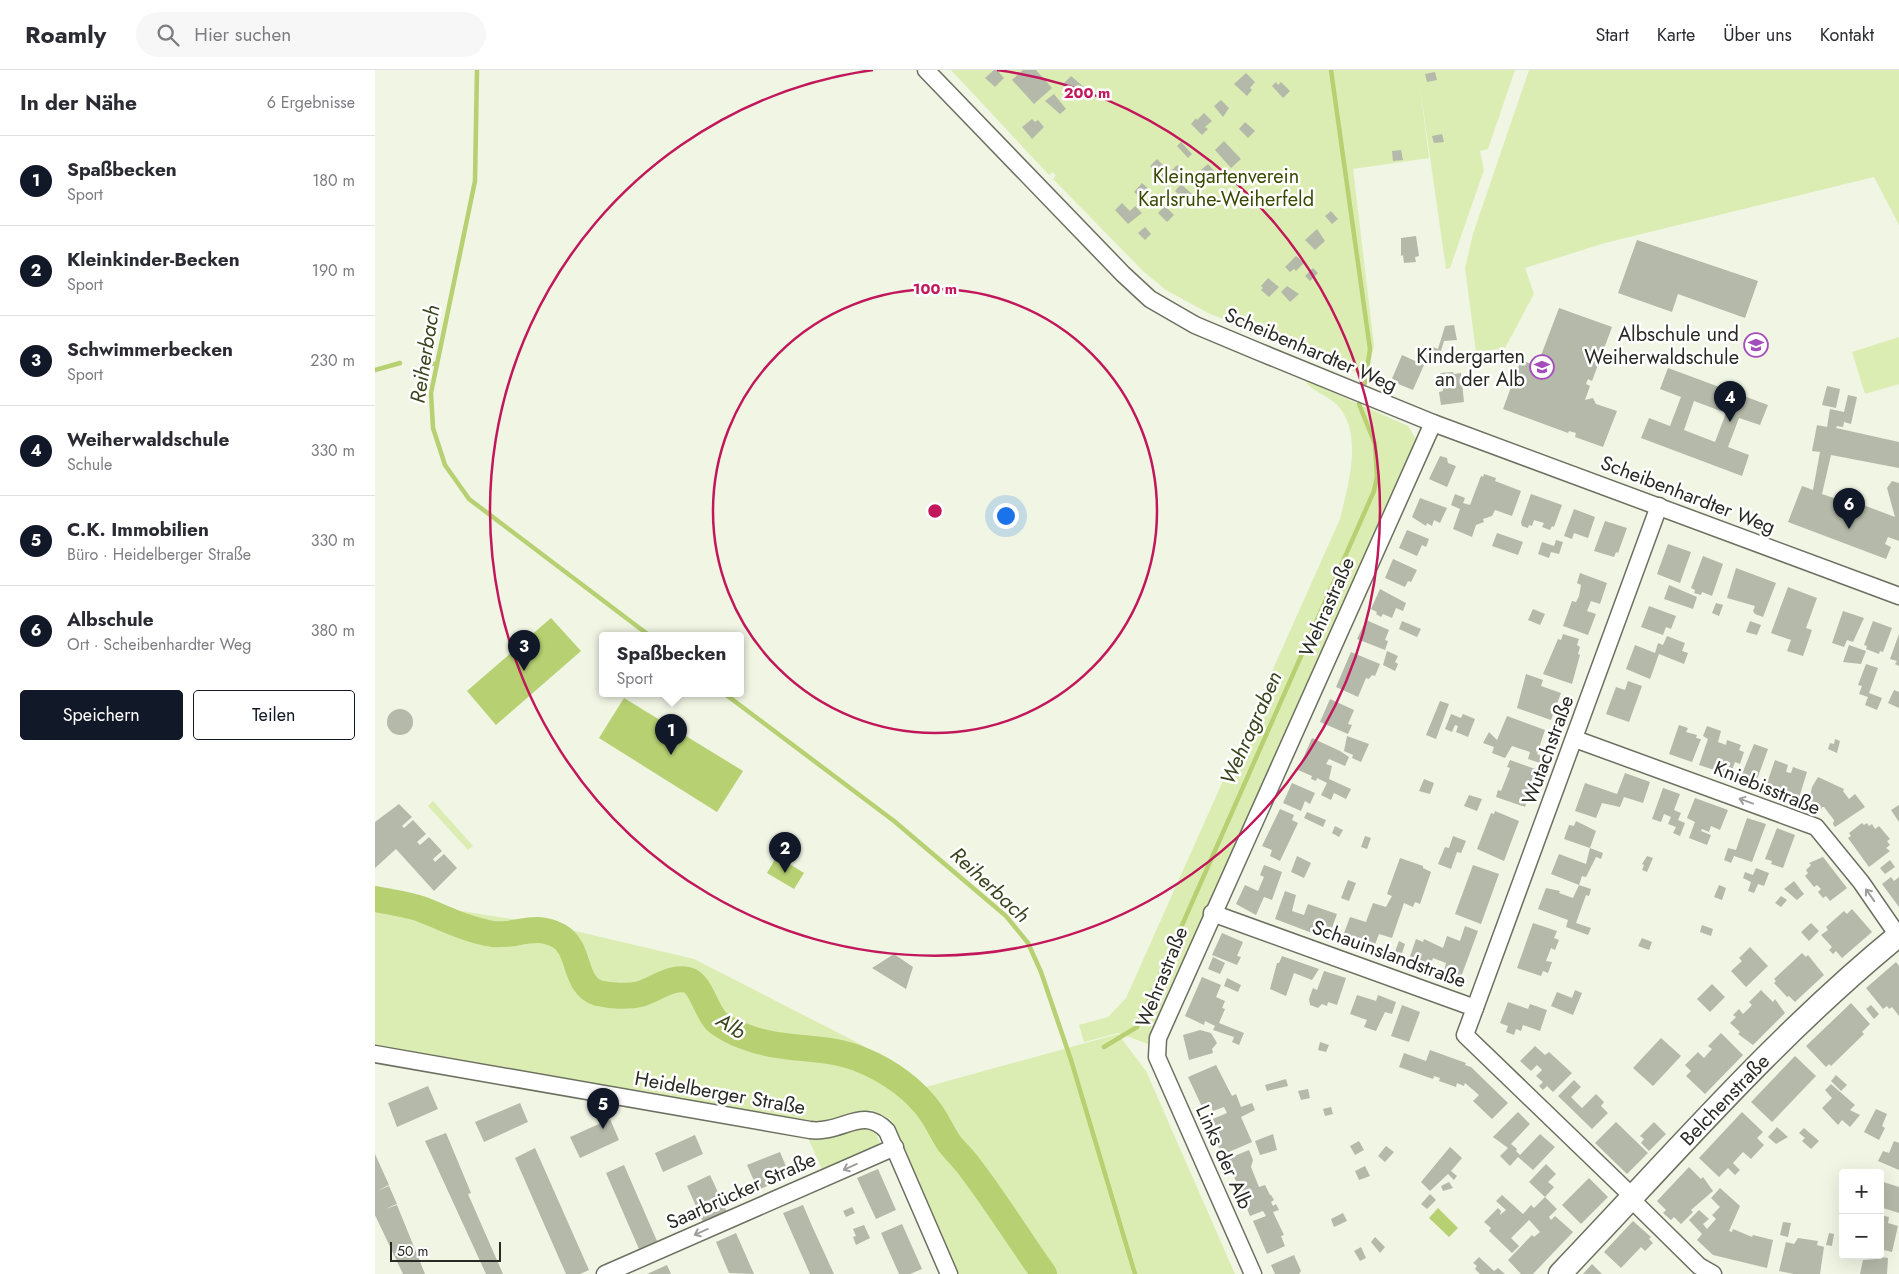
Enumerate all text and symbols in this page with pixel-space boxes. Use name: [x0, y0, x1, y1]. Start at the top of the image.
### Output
search box: [136, 12, 486, 57]
text: Roamly: [25, 17, 106, 52]
icon: search: [154, 21, 182, 49]
text: Hier suchen: [194, 21, 291, 48]
text: Start: [1595, 22, 1629, 48]
text: Karte: [1657, 22, 1695, 48]
text: Über uns: [1723, 22, 1792, 48]
text: Kontakt: [1820, 22, 1874, 48]
text: 200 m: [1064, 82, 1110, 104]
text: In der Nähe: [20, 88, 137, 118]
text: 6 Ergebnisse: [267, 91, 355, 114]
text: Spaßbecken: [67, 156, 177, 183]
park label: Kleingartenverein Karlsruhe-Weiherfeld: [1138, 162, 1314, 214]
text: 1: [32, 169, 40, 192]
text: 180 m: [312, 169, 355, 192]
text: Sport: [67, 183, 103, 206]
text: Kleinkinder-Becken: [67, 246, 240, 273]
text: 2: [31, 259, 41, 282]
text: 190 m: [312, 259, 355, 282]
text: Sport: [67, 273, 103, 296]
text: 100 m: [913, 278, 957, 300]
street label: Scheibenhardter Weg: [1220, 301, 1402, 399]
water label: Reiherbach: [402, 303, 448, 405]
place label: Albschule und Weiherwaldschule: [1584, 320, 1739, 372]
school or university icon: Albschule und Weiherwaldschule: [1743, 332, 1769, 358]
text: Schwimmerbecken: [67, 336, 233, 363]
place label: Kindergarten an der Alb: [1416, 342, 1525, 394]
text: 3: [31, 349, 41, 372]
text: 230 m: [310, 349, 355, 372]
school or university icon: Kindergarten an der Alb: [1529, 354, 1555, 380]
text: Sport: [67, 363, 103, 386]
pin: 4: [1714, 381, 1746, 422]
text: Weiherwaldschule: [67, 426, 229, 453]
text: 4: [30, 439, 42, 462]
text: 330 m: [311, 439, 355, 462]
street label: Scheibenhardter Weg: [1596, 448, 1780, 542]
text: Schule: [67, 453, 112, 476]
pin: 6: [1833, 488, 1865, 529]
centre of rings: [926, 502, 944, 520]
your location: [993, 503, 1019, 529]
text: C.K. Immobilien: [67, 516, 209, 543]
text: 5: [31, 529, 41, 552]
text: 330 m: [311, 529, 355, 552]
text: Büro · Heidelberger Straße: [67, 543, 251, 566]
street label: Wehrastraße: [1292, 552, 1362, 662]
text: Albschule: [67, 606, 154, 633]
text: 6: [31, 619, 41, 642]
text: 380 m: [311, 619, 355, 642]
pin: 3: [508, 630, 540, 671]
popup: [599, 632, 744, 697]
text: Ort · Scheibenhardter Weg: [67, 633, 251, 656]
text: Spaßbecken: [617, 640, 726, 667]
water label: Wehragraben: [1213, 666, 1289, 790]
text: Sport: [617, 667, 653, 690]
button: Speichern: [20, 690, 183, 740]
button: Teilen: [193, 690, 355, 740]
street label: Wutachstraße: [1515, 691, 1581, 809]
pin: 1: [655, 714, 687, 755]
street label: Kniebisstraße: [1709, 753, 1825, 823]
one-way arrow: [1739, 796, 1754, 805]
pin: 2: [769, 832, 801, 873]
water label: Reiherbach: [944, 840, 1036, 930]
one-way arrow: [1865, 889, 1875, 903]
street label: Schauinslandstraße: [1308, 913, 1470, 995]
street label: Wehrastraße: [1129, 922, 1195, 1032]
water label: Alb: [710, 1005, 752, 1047]
street label: Belchenstraße: [1674, 1048, 1776, 1152]
street label: Heidelberger Straße: [632, 1064, 808, 1122]
pin: 5: [587, 1088, 619, 1129]
street label: Links der Alb: [1188, 1100, 1260, 1214]
street label: Saarbrücker Straße: [662, 1145, 820, 1237]
one-way arrow: [843, 1162, 858, 1172]
map controls: [1839, 1169, 1884, 1259]
button: +: [1839, 1169, 1884, 1214]
button: −: [1839, 1214, 1884, 1259]
one-way arrow: [694, 1227, 709, 1237]
scale bar: [390, 1239, 501, 1262]
text: 50 m: [397, 1241, 428, 1261]

